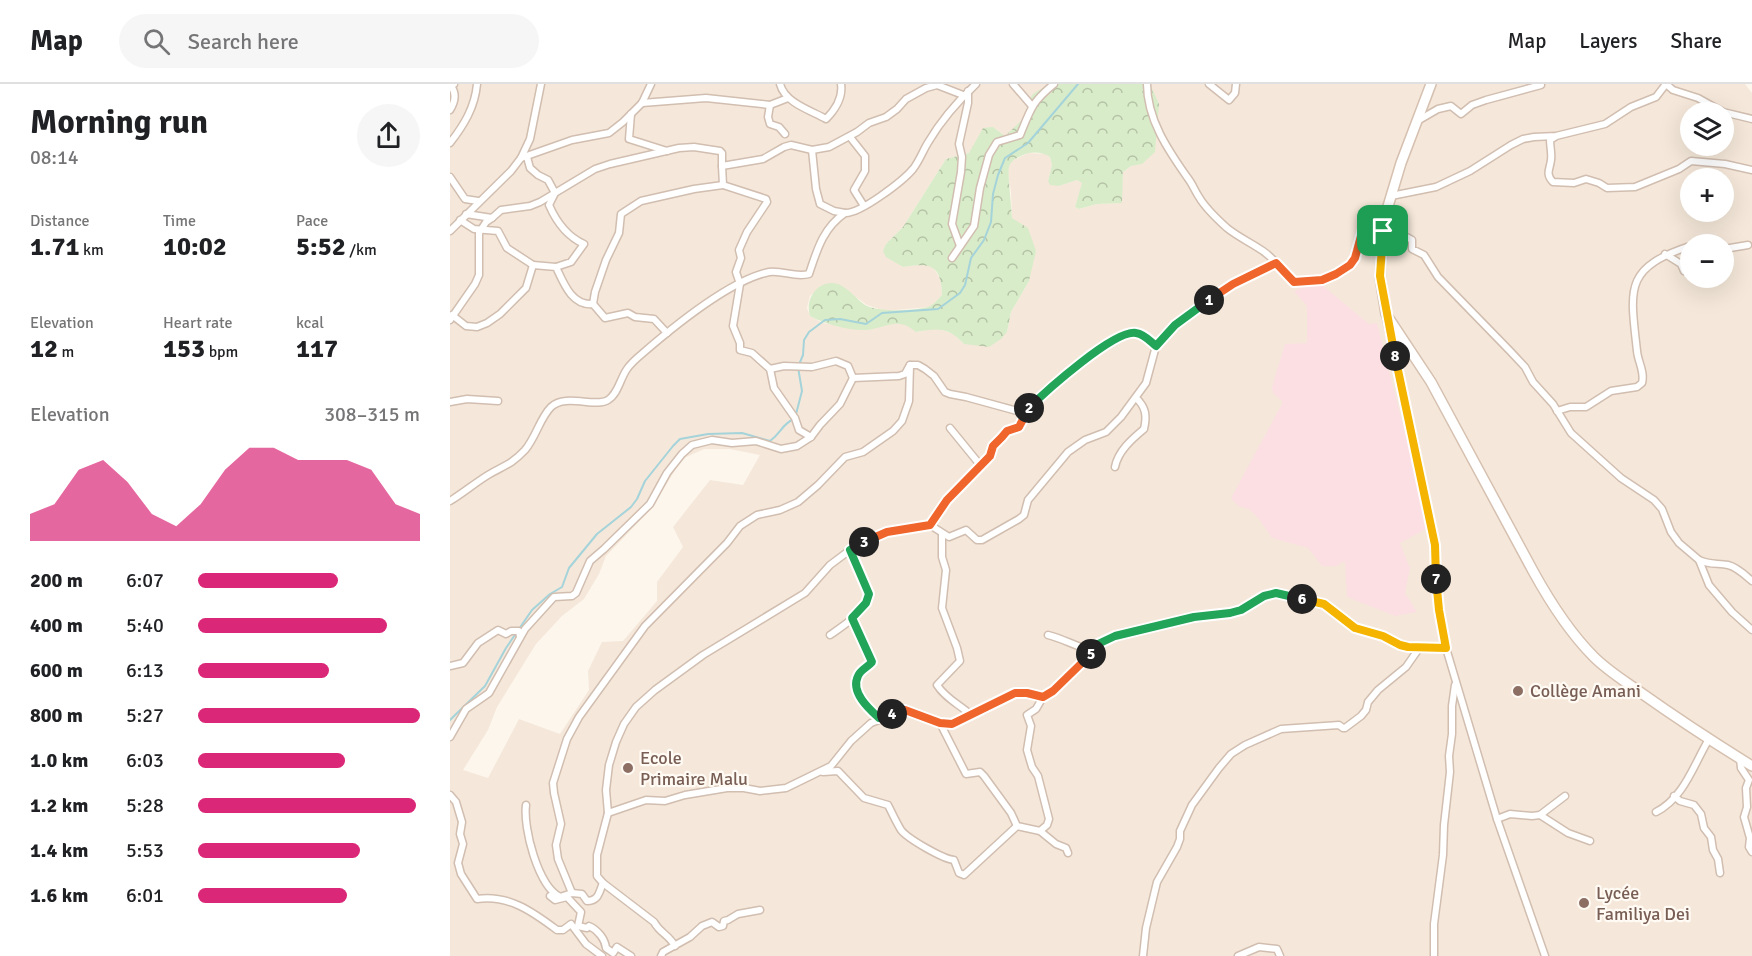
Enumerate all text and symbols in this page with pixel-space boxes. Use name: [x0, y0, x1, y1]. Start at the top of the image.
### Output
search box: [119, 14, 539, 68]
text: Map: [30, 24, 83, 58]
icon: search: [140, 25, 173, 58]
text: Search here: [188, 28, 299, 55]
text: Map: [1508, 28, 1546, 54]
text: Layers: [1579, 28, 1637, 54]
text: Share: [1670, 28, 1722, 54]
text: Morning run: [30, 102, 208, 143]
map controls: [1680, 102, 1734, 288]
button: layers: [1680, 102, 1734, 156]
button: share: [357, 104, 420, 167]
text: 08:14: [30, 145, 79, 170]
button: +: [1680, 168, 1734, 222]
pin: [1357, 205, 1408, 256]
text: Distance: [30, 211, 90, 231]
text: Time: [163, 211, 196, 231]
text: Pace: [296, 211, 328, 231]
icon: arrive: [1366, 214, 1399, 247]
text: 1.71: [30, 231, 80, 263]
text: 10:02: [163, 231, 227, 263]
text: 5:52: [296, 231, 346, 263]
button: −: [1680, 234, 1734, 288]
text: km: [80, 240, 104, 260]
text: /km: [346, 240, 377, 260]
pin: 1: [1194, 285, 1224, 315]
text: 1: [1205, 290, 1213, 310]
text: Elevation: [30, 313, 94, 333]
text: Heart rate: [163, 313, 232, 333]
text: kcal: [296, 313, 324, 333]
text: 12: [30, 333, 58, 365]
text: 153: [163, 333, 205, 365]
text: 117: [296, 333, 338, 365]
pin: 8: [1380, 341, 1410, 371]
text: m: [58, 342, 74, 362]
text: bpm: [205, 342, 238, 362]
text: 8: [1391, 346, 1399, 366]
pin: 2: [1014, 393, 1044, 423]
text: 2: [1025, 398, 1033, 418]
text: Elevation: [30, 402, 110, 427]
text: 308–315 m: [324, 402, 420, 427]
pin: 3: [849, 527, 879, 557]
text: 3: [860, 532, 868, 552]
pin: 7: [1421, 564, 1451, 594]
text: 200 m: [30, 568, 83, 593]
text: 6:07: [126, 568, 164, 593]
text: 7: [1432, 569, 1440, 589]
pin: 6: [1287, 584, 1317, 614]
text: 6: [1298, 589, 1306, 609]
text: 400 m: [30, 613, 83, 638]
text: 5:40: [126, 613, 164, 638]
pin: 5: [1076, 639, 1106, 669]
text: 5: [1087, 644, 1095, 664]
text: 600 m: [30, 658, 83, 683]
text: 6:13: [126, 658, 164, 683]
place label: Collège Amani: [1530, 680, 1641, 702]
marker: Collège Amani: [1511, 684, 1525, 698]
pin: 4: [877, 699, 907, 729]
text: 800 m: [30, 703, 83, 728]
text: 5:27: [126, 703, 164, 728]
text: 4: [888, 704, 896, 724]
place label: Ecole Primaire Malu: [640, 747, 748, 790]
text: 1.0 km: [30, 748, 88, 773]
text: 6:03: [126, 748, 164, 773]
marker: Ecole Primaire Malu: [621, 761, 635, 775]
text: 1.2 km: [30, 793, 88, 818]
text: 5:28: [126, 793, 164, 818]
text: 1.4 km: [30, 838, 88, 863]
text: 5:53: [126, 838, 164, 863]
place label: Lycée Familiya Dei: [1596, 882, 1690, 925]
text: 1.6 km: [30, 883, 88, 908]
text: 6:01: [126, 883, 164, 908]
marker: Lycée Familiya Dei: [1577, 896, 1591, 910]

